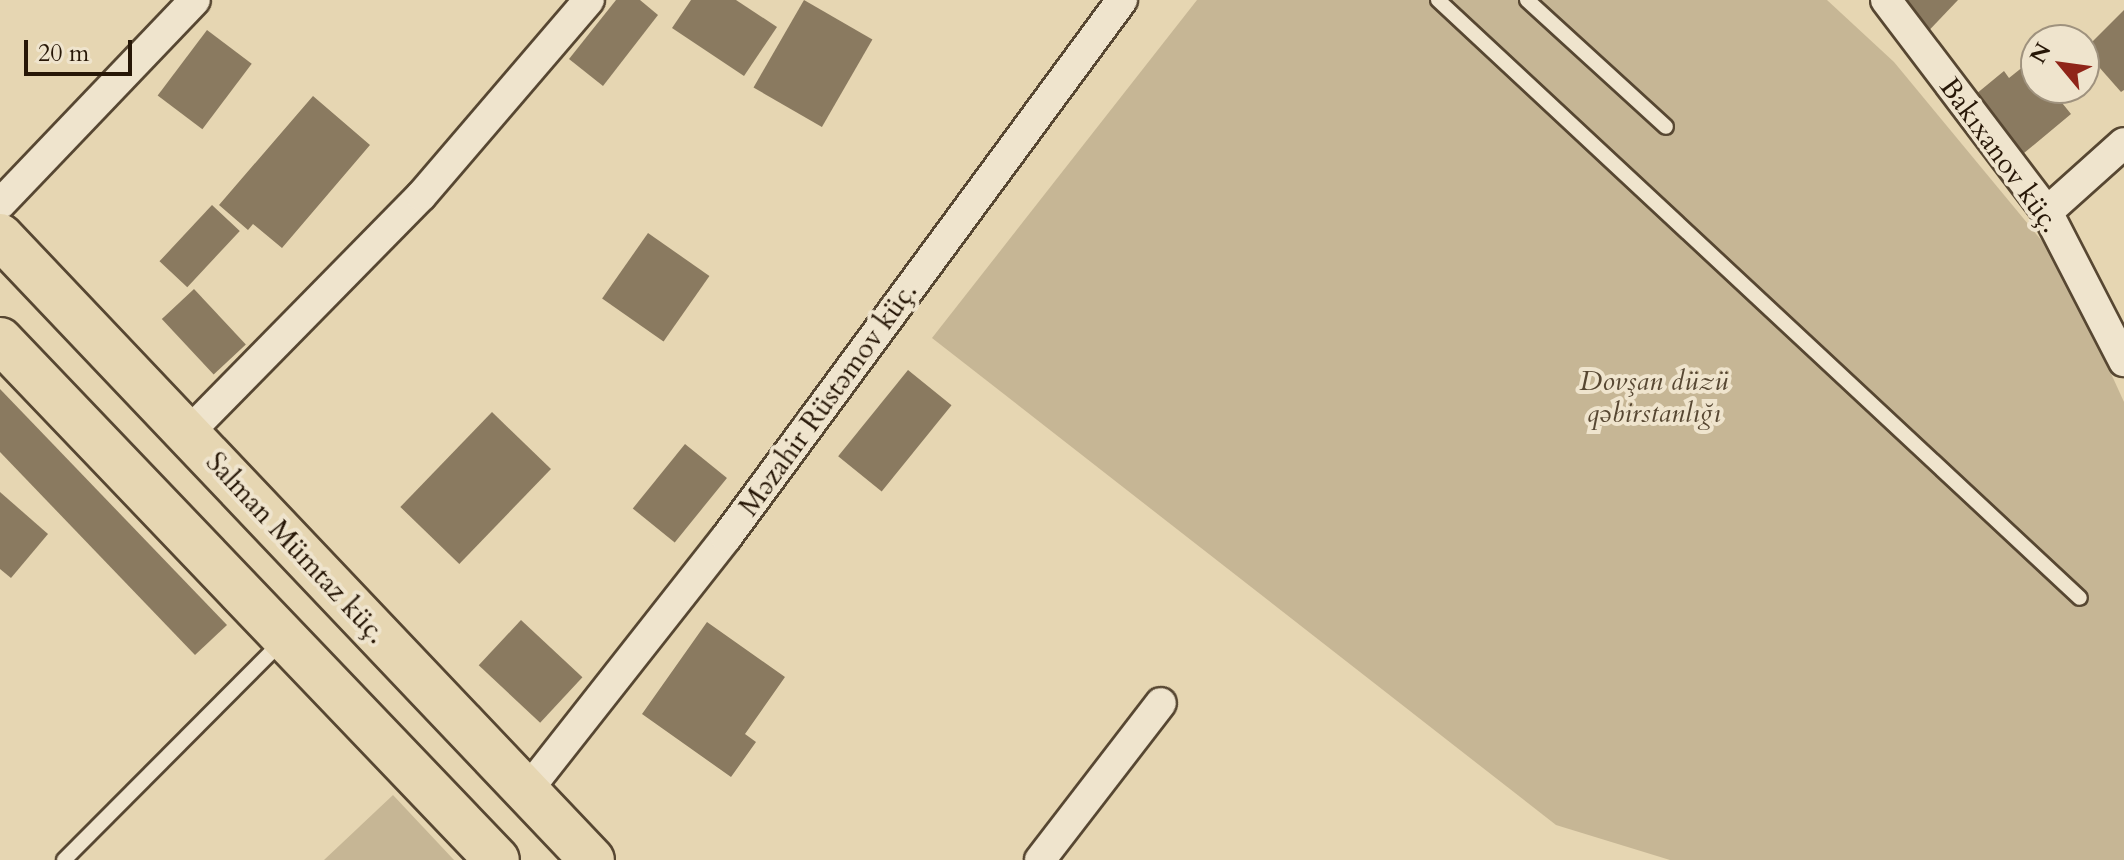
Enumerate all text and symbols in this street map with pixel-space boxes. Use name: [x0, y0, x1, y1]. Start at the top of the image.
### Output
scale bar: [28, 24, 136, 74]
north arrow: [2020, 24, 2100, 104]
text: 20 m: [38, 37, 89, 70]
text: N: [2023, 38, 2059, 69]
street label: Bakıxanov küç.: [1933, 71, 2067, 239]
street label: Məzahir Rüstəmov küç.: [732, 275, 924, 523]
park label: Dovşan düzü qəbirstanlığı: [1580, 364, 1728, 430]
street label: Salman Mümtaz küç.: [199, 445, 393, 651]

